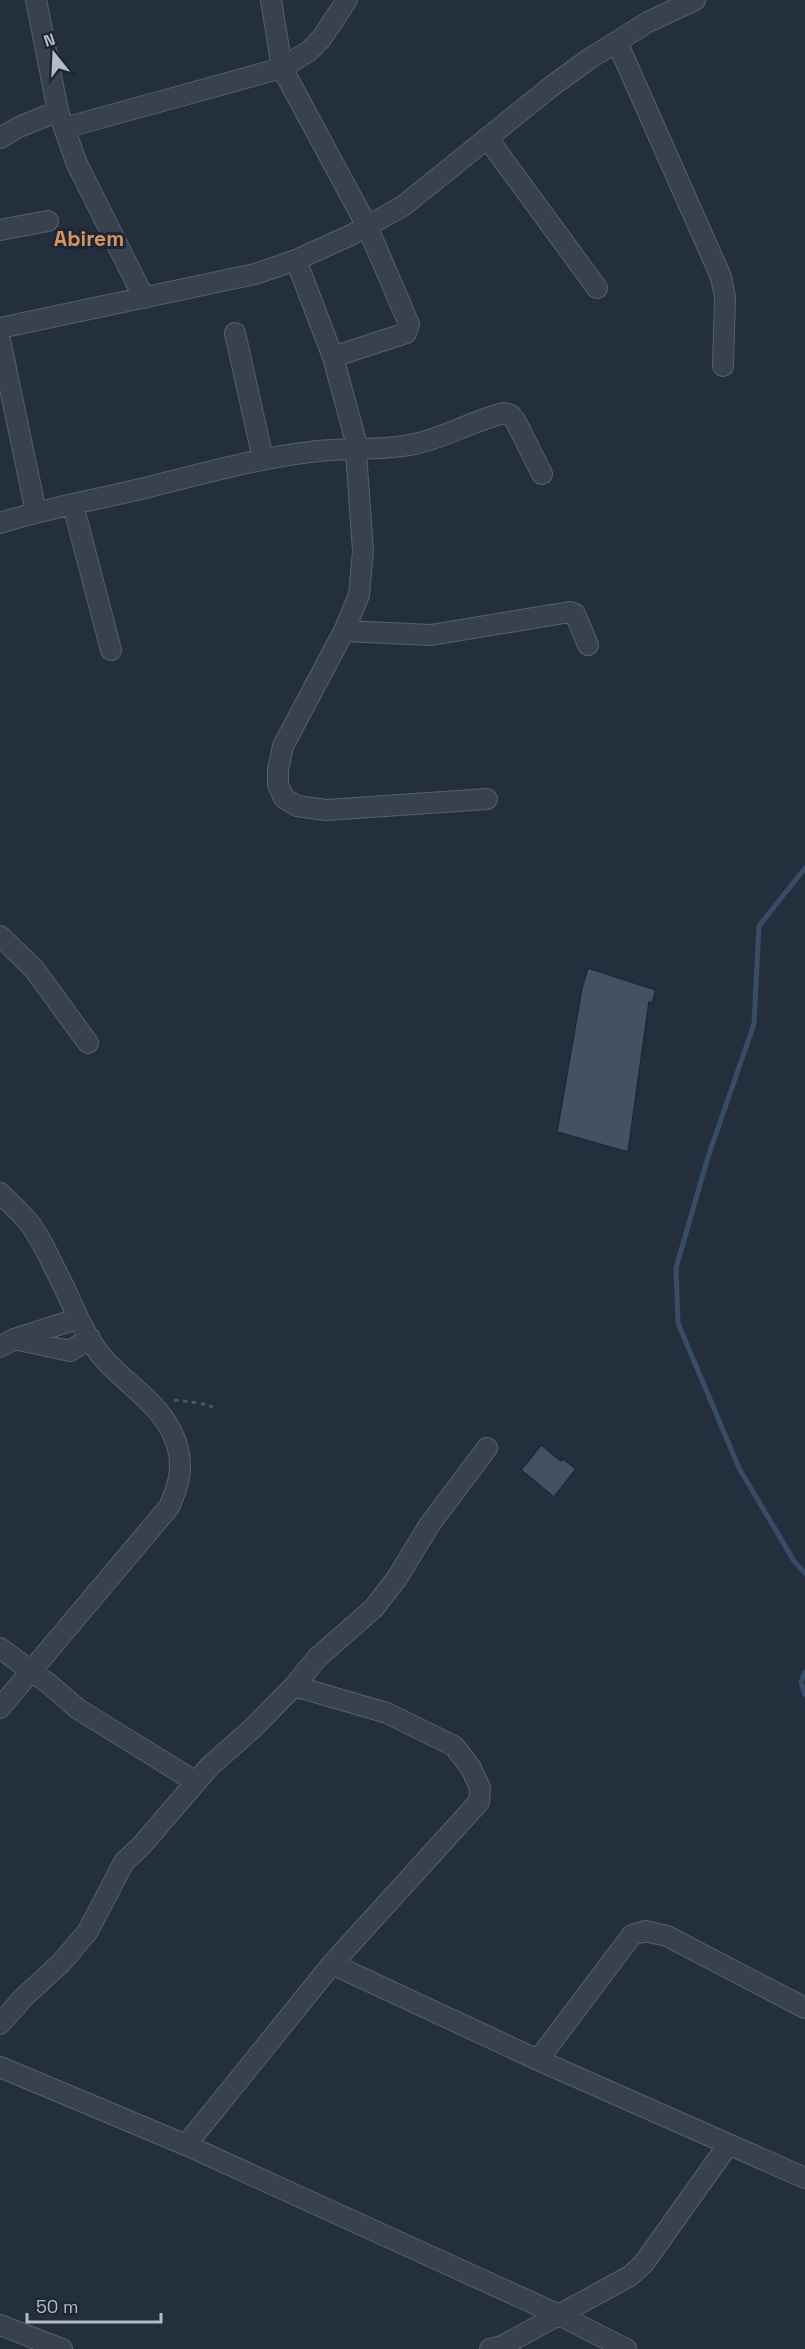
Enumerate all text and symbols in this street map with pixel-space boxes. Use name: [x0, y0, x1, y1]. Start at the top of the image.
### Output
north arrow: [24, 24, 84, 84]
text: N: [41, 29, 58, 52]
district label: Abirem: [54, 225, 124, 252]
scale bar: [27, 2286, 160, 2324]
text: 50 m: [36, 2295, 78, 2318]

